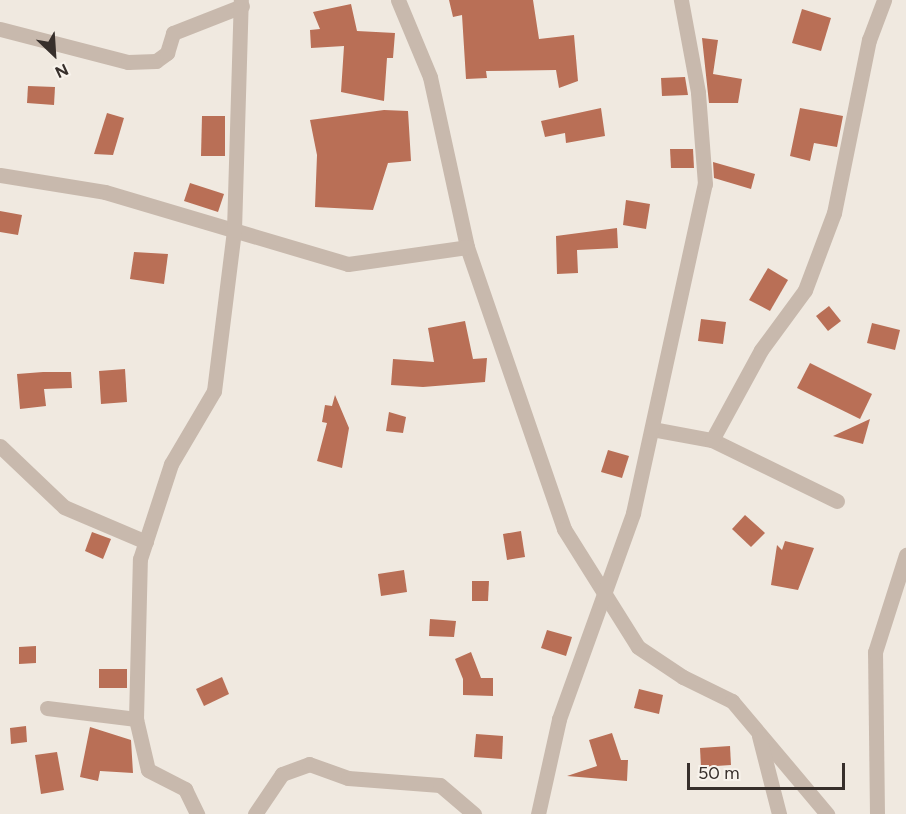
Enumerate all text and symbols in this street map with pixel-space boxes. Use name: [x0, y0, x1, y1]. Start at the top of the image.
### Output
north arrow: [24, 24, 84, 84]
text: N: [52, 60, 71, 82]
scale bar: [690, 751, 848, 789]
text: 50 m: [698, 762, 740, 784]

